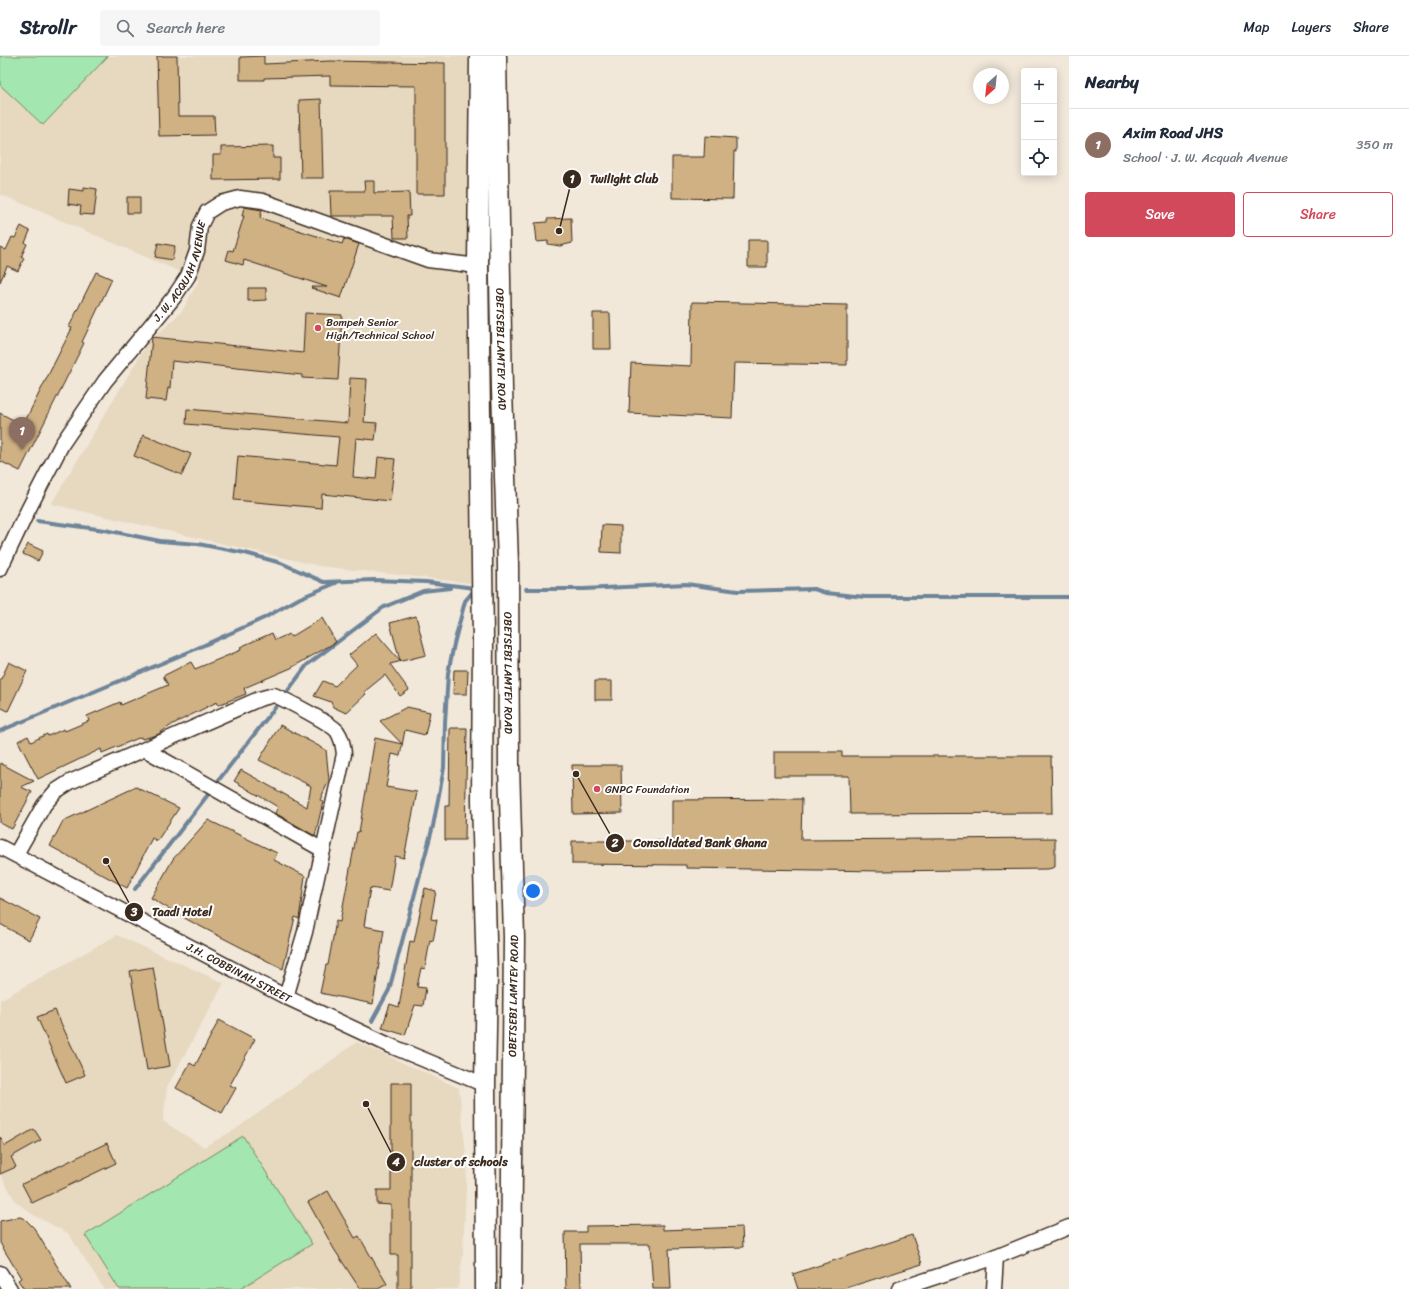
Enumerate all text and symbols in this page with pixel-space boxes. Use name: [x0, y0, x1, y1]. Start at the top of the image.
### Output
search box: [100, 10, 380, 46]
text: Strollr: [20, 11, 76, 44]
text: Search here: [146, 15, 225, 41]
text: Map: [1244, 15, 1269, 40]
text: Layers: [1291, 15, 1331, 40]
text: Share: [1353, 15, 1389, 40]
icon: search: [114, 17, 136, 39]
text: Nearby: [1085, 67, 1139, 97]
north arrow: [973, 68, 1009, 104]
map controls: [1021, 68, 1057, 176]
button: +: [1021, 68, 1057, 104]
button: −: [1021, 104, 1057, 140]
text: Axim Road JHS: [1123, 120, 1223, 146]
text: 1: [1095, 133, 1101, 156]
text: 350 m: [1356, 133, 1393, 156]
button: locate: [1021, 140, 1057, 176]
text: School · J. W. Acquah Avenue: [1123, 146, 1288, 169]
callout: Twilight Club: [562, 167, 666, 191]
text: 1: [569, 168, 575, 190]
text: Twilight Club: [590, 168, 659, 190]
button: Save: [1085, 192, 1235, 237]
button: Share: [1243, 192, 1393, 237]
street label: J. W. ACQUAH AVENUE: [148, 216, 212, 327]
street label: OBETSEBI LAMTEY ROAD: [490, 288, 512, 411]
place label: Bompeh Senior High/Technical School: [326, 313, 435, 345]
marker: Bompeh Senior High/Technical School: [313, 323, 323, 333]
pin: 1: [9, 417, 35, 450]
street label: OBETSEBI LAMTEY ROAD: [498, 612, 518, 734]
place label: GNPC Foundation: [605, 780, 689, 799]
marker: GNPC Foundation: [592, 784, 602, 794]
callout: Consolidated Bank Ghana: [605, 831, 775, 855]
text: 2: [611, 832, 619, 854]
text: Consolidated Bank Ghana: [632, 832, 768, 854]
your location: [523, 881, 543, 901]
callout: Taadi Hotel: [124, 900, 220, 924]
text: 3: [130, 901, 138, 923]
text: Taadi Hotel: [152, 901, 212, 923]
street label: OBETSEBI LAMTEY ROAD: [503, 934, 524, 1057]
street label: J.H. COBBINAH STREET: [182, 937, 296, 1009]
callout: cluster of schools: [386, 1150, 516, 1174]
text: 4: [391, 1151, 400, 1173]
text: cluster of schools: [413, 1151, 508, 1173]

